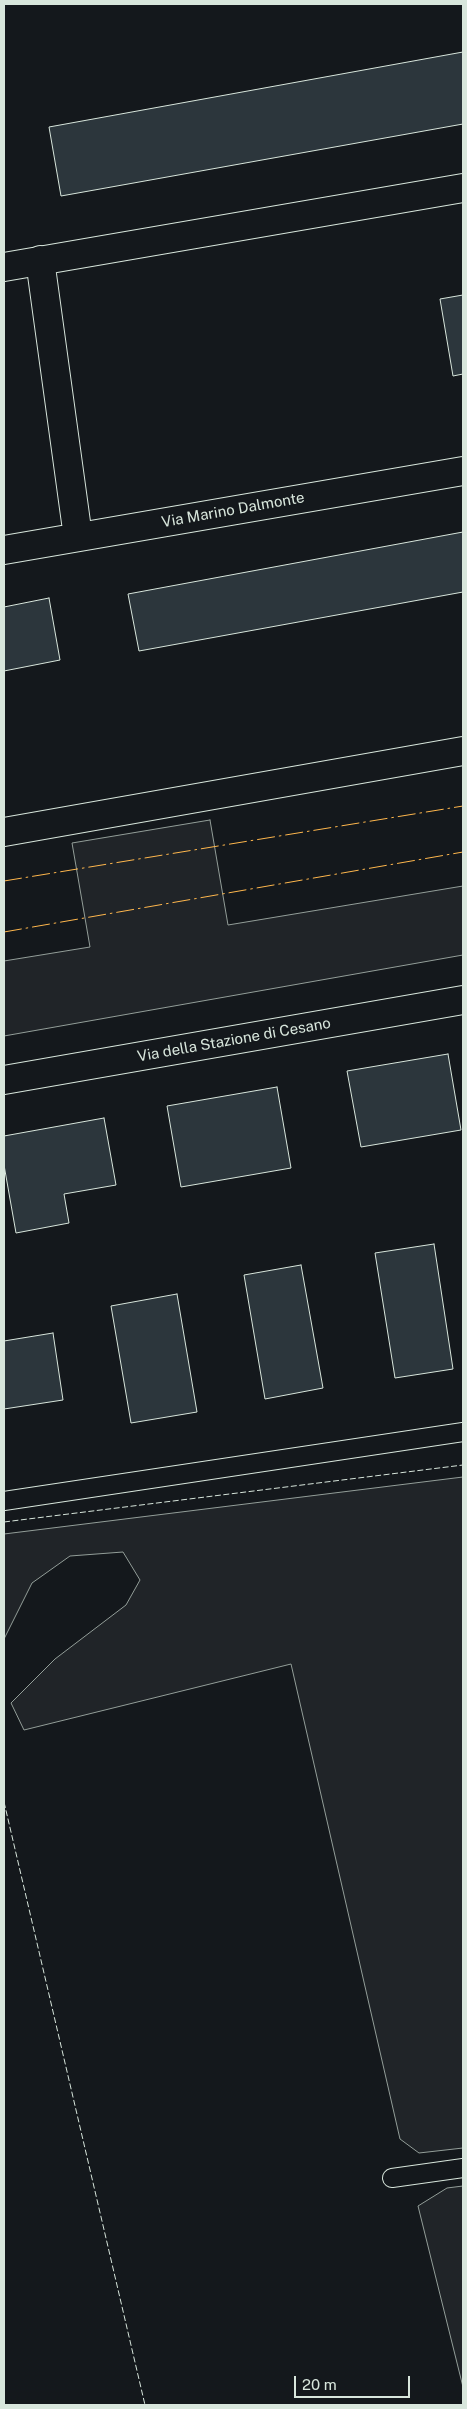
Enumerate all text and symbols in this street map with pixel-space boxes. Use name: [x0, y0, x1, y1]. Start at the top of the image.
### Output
street label: Via Marino Dalmonte: [160, 489, 306, 531]
street label: Via della Stazione di Cesano: [136, 1014, 332, 1066]
scale bar: [297, 2366, 413, 2398]
text: 20 m: [302, 2376, 337, 2393]

